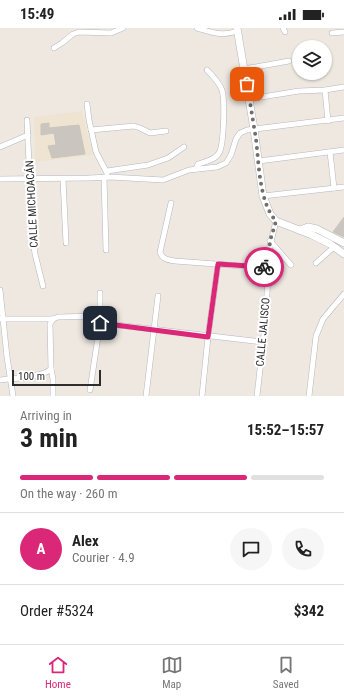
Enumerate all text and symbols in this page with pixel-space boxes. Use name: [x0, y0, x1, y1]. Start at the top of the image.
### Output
text: 15:49: [20, 5, 54, 23]
map controls: [292, 40, 332, 80]
button: layers: [292, 40, 332, 80]
pin: [230, 67, 264, 101]
icon: bag: [236, 73, 258, 95]
street label: CALLE MICHOACÁN: [23, 160, 41, 248]
courier: [244, 247, 284, 287]
icon: bike: [253, 256, 275, 278]
street label: CALLE JALISCO: [254, 297, 272, 367]
pin: [83, 306, 117, 340]
icon: home: [89, 312, 111, 334]
scale bar: [12, 368, 101, 387]
text: 100 m: [18, 370, 45, 383]
text: Arriving in: [20, 408, 72, 423]
text: 15:52–15:57: [247, 421, 324, 439]
text: 3 min: [20, 423, 78, 453]
text: On the way · 260 m: [20, 486, 117, 501]
button: chat: [230, 528, 272, 570]
button: phone: [282, 528, 324, 570]
text: Alex: [72, 532, 99, 550]
text: A: [37, 540, 45, 558]
text: Courier · 4.9: [72, 550, 135, 565]
text: Order #5324: [20, 602, 94, 620]
text: $342: [294, 602, 324, 620]
tab: Home: [45, 654, 71, 691]
tab: Map: [161, 654, 183, 691]
tab: Saved: [273, 654, 299, 691]

